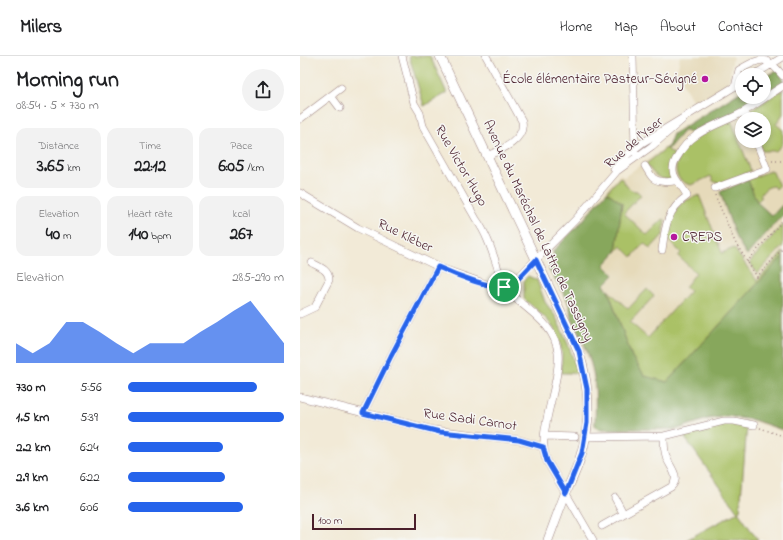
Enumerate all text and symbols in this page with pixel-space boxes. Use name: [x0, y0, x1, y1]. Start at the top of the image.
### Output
text: Milers: [20, 14, 62, 41]
text: Home: [560, 17, 592, 38]
text: Map: [614, 17, 638, 38]
text: About: [660, 17, 696, 38]
text: Contact: [718, 17, 763, 38]
text: Morning run: [16, 65, 119, 97]
map controls: [735, 68, 771, 148]
button: locate: [735, 68, 771, 104]
button: share: [242, 69, 284, 111]
place label: École élémentaire Pasteur-Sévigné: [502, 69, 698, 91]
marker: École élémentaire Pasteur-Sévigné: [700, 74, 710, 84]
text: 08:54 · 5 × 730 m: [16, 96, 99, 115]
street label: Rue de l'Yser: [600, 112, 668, 174]
button: layers: [735, 112, 771, 148]
street label: Avenue du Maréchal de Lattre de Tassigny: [476, 117, 599, 346]
street label: Rue Victor Hugo: [428, 121, 493, 211]
text: Distance: [38, 138, 79, 154]
text: Time: [139, 138, 161, 154]
text: Pace: [231, 138, 252, 154]
text: 3.65: [37, 154, 64, 179]
text: 22:12: [134, 154, 166, 179]
text: 6:05: [219, 154, 245, 179]
text: km: [64, 160, 81, 176]
text: /km: [245, 160, 264, 176]
text: Elevation: [38, 206, 79, 222]
text: Heart rate: [127, 206, 173, 222]
text: kcal: [233, 206, 250, 222]
street label: Rue Kléber: [374, 214, 437, 259]
text: 40: [46, 222, 60, 247]
text: 140: [129, 222, 148, 247]
text: 267: [230, 222, 253, 247]
place label: CREPS: [682, 227, 722, 248]
text: m: [60, 228, 71, 244]
text: bpm: [148, 228, 171, 244]
marker: CREPS: [669, 232, 679, 242]
text: Elevation: [16, 268, 64, 287]
text: 285–290 m: [232, 268, 284, 287]
pin: [487, 270, 521, 304]
icon: arrive: [493, 276, 515, 298]
text: 730 m: [16, 378, 46, 397]
text: 5:56: [80, 378, 102, 397]
street label: Rue Sadi Carnot: [422, 403, 518, 437]
text: 1.5 km: [16, 408, 49, 427]
text: 5:39: [80, 408, 98, 427]
text: 2.2 km: [16, 438, 51, 457]
text: 6:24: [80, 438, 99, 457]
text: 2.9 km: [16, 468, 48, 487]
text: 6:22: [80, 468, 100, 487]
text: 3.6 km: [16, 498, 49, 517]
text: 6:06: [80, 498, 98, 517]
scale bar: [312, 512, 416, 531]
text: 100 m: [318, 513, 342, 529]

